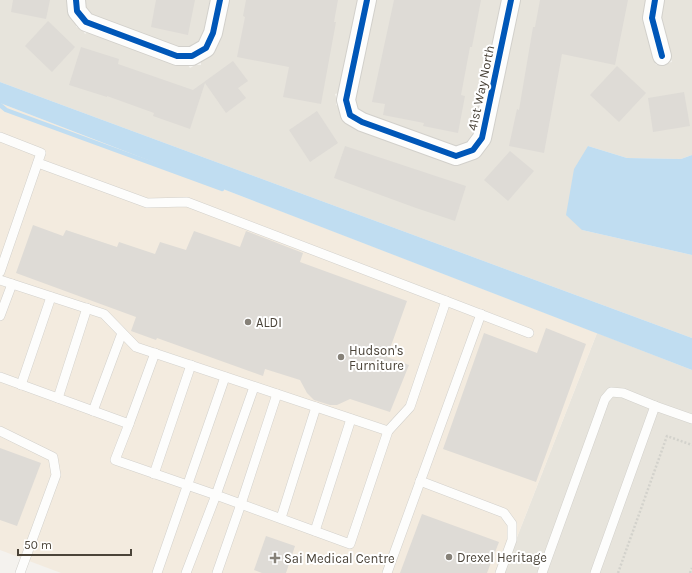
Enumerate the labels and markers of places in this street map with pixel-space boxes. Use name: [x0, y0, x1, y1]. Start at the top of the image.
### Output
place label: ALDI: [256, 315, 282, 330]
marker: ALDI: [243, 317, 253, 327]
place label: Hudson's Furniture: [349, 343, 404, 373]
marker: Hudson's Furniture: [336, 352, 346, 362]
place label: Drexel Heritage: [457, 550, 547, 565]
place label: Sai Medical Centre: [284, 551, 395, 566]
marker: Sai Medical Centre: [269, 552, 281, 564]
marker: Drexel Heritage: [444, 552, 454, 562]

